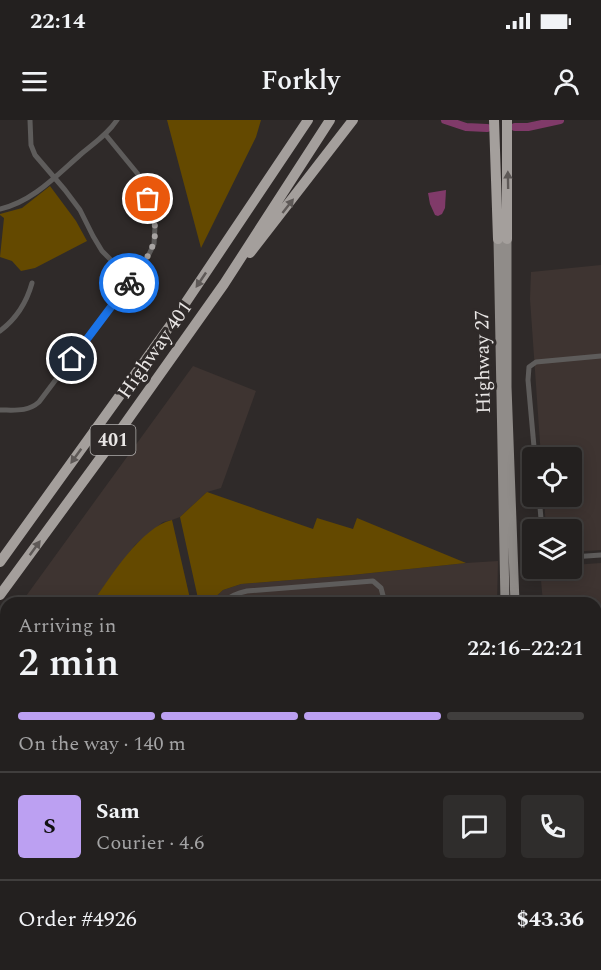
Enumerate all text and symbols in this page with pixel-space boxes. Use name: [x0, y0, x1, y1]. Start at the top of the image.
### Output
text: 22:14: [30, 5, 85, 38]
text: Forkly: [261, 60, 340, 102]
icon: menu: [18, 65, 51, 98]
icon: person: [550, 65, 583, 98]
one-way arrow: [503, 171, 513, 190]
pin: [122, 173, 173, 224]
icon: bag: [131, 182, 164, 215]
one-way arrow: [281, 198, 293, 213]
courier: [99, 253, 159, 313]
icon: bike: [113, 267, 146, 300]
one-way arrow: [196, 272, 207, 288]
street label: Highway 401: [110, 295, 200, 405]
street label: Highway 27: [467, 310, 499, 414]
pin: [46, 333, 97, 384]
icon: home: [55, 342, 88, 375]
road number: 401: [90, 425, 136, 455]
map controls: [522, 447, 582, 579]
button: locate: [522, 447, 582, 507]
one-way arrow: [70, 448, 82, 464]
button: layers: [522, 519, 582, 579]
one-way arrow: [28, 540, 40, 555]
text: Arriving in: [18, 611, 116, 641]
text: 22:16–22:21: [467, 632, 584, 665]
text: 2 min: [18, 634, 119, 693]
text: On the way · 140 m: [18, 729, 186, 759]
text: Sam: [96, 795, 140, 828]
button: chat: [443, 795, 506, 858]
button: phone: [521, 795, 584, 858]
text: S: [43, 810, 56, 843]
text: Courier · 4.6: [96, 828, 204, 858]
text: Order #4926: [18, 903, 137, 936]
text: $43.36: [516, 903, 584, 936]

